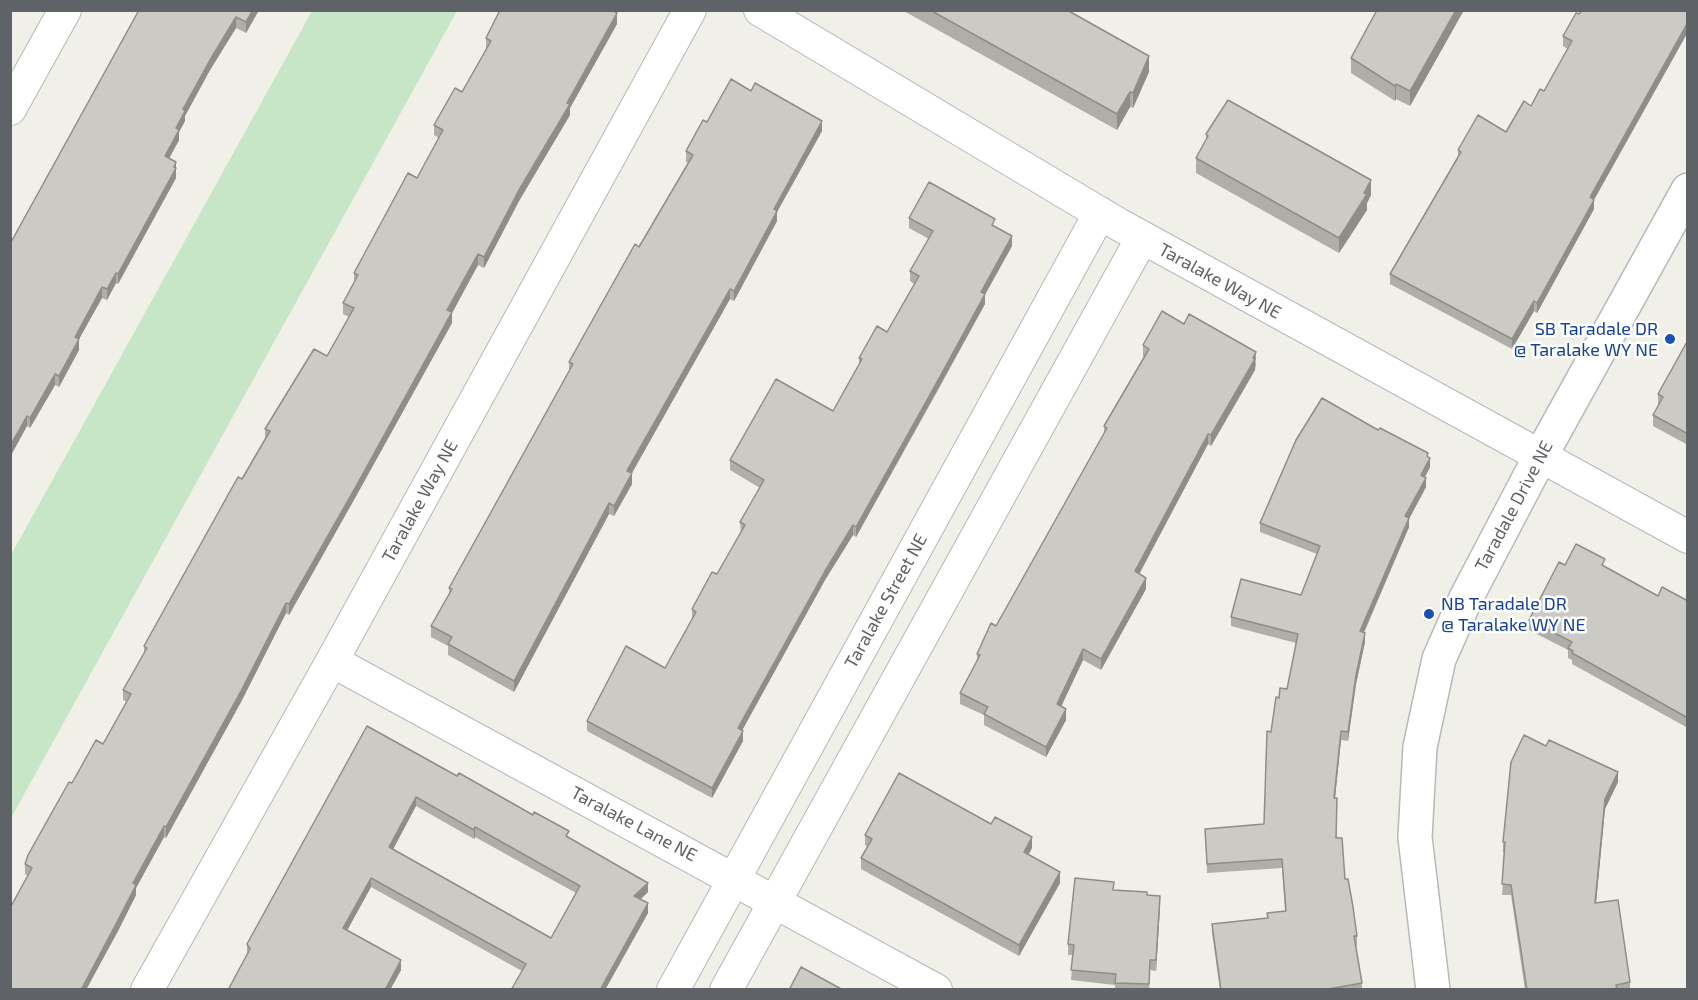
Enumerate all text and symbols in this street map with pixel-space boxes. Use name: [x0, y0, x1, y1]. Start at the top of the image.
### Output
street label: Taralake Way NE: [1155, 238, 1285, 324]
place label: SB Taradale DR @ Taralake WY NE: [1513, 318, 1658, 360]
marker: SB Taradale DR @ Taralake WY NE: [1663, 332, 1677, 346]
street label: Taralake Way NE: [377, 436, 463, 566]
street label: Taradale Drive NE: [1471, 437, 1557, 575]
street label: Taralake Street NE: [840, 530, 932, 672]
place label: NB Taradale DR @ Taralake WY NE: [1441, 593, 1586, 636]
marker: NB Taradale DR @ Taralake WY NE: [1422, 607, 1436, 621]
street label: Taralake Lane NE: [567, 782, 701, 866]

